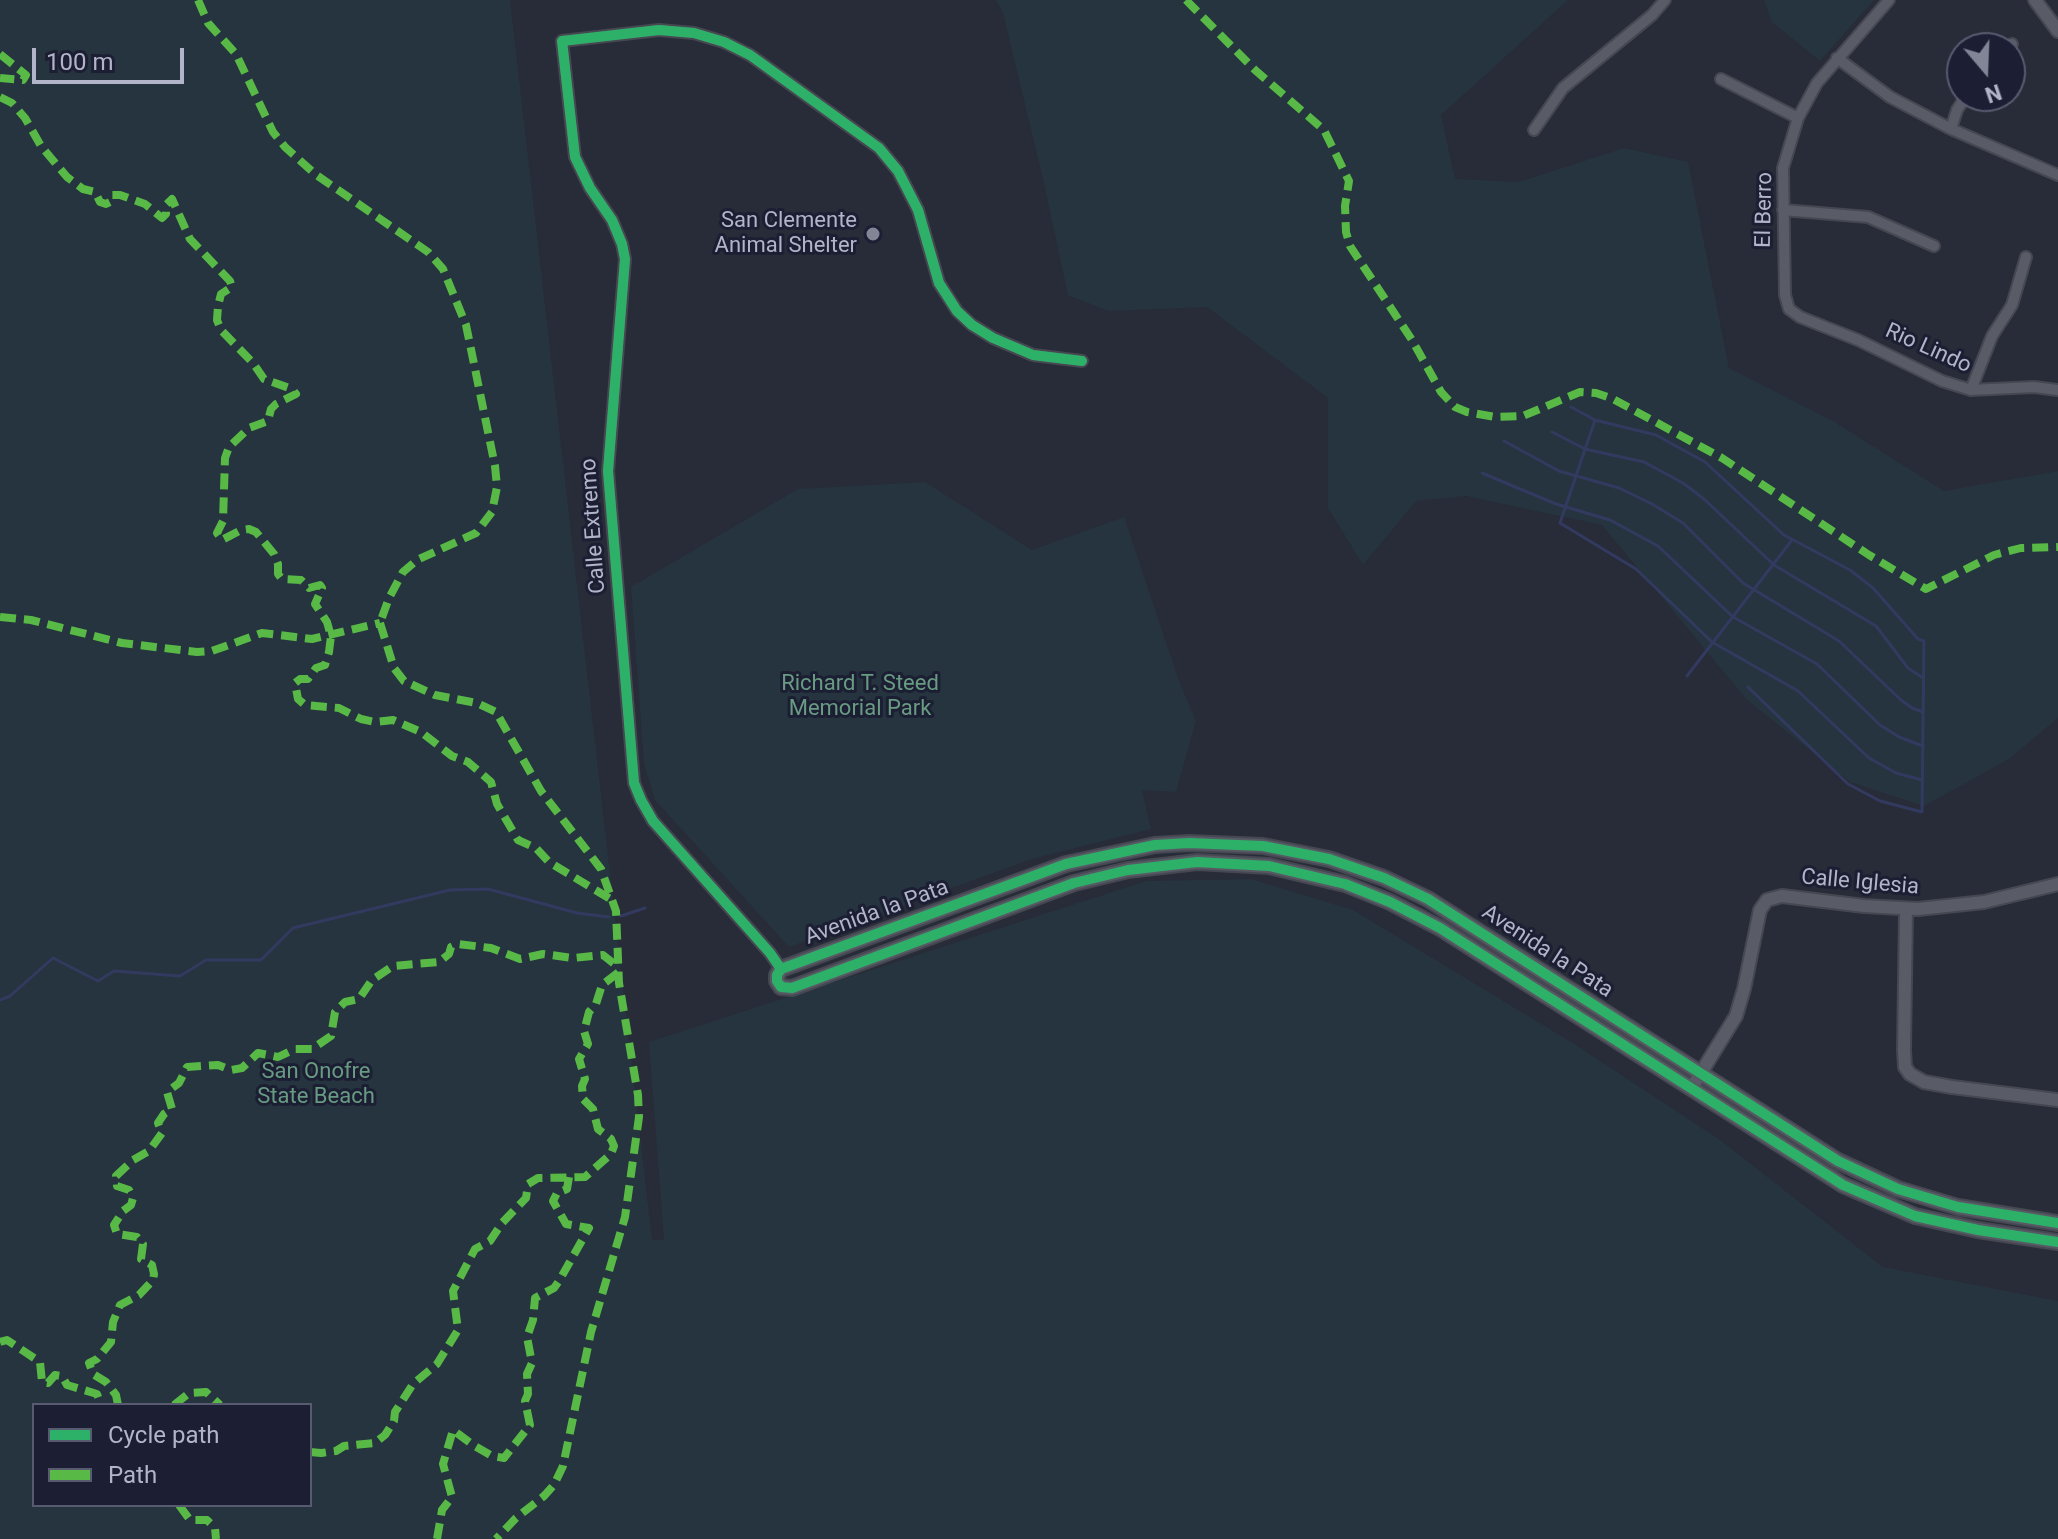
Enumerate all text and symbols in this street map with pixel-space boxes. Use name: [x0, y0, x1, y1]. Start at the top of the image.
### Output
scale bar: [36, 32, 188, 82]
north arrow: [1946, 32, 2026, 112]
text: 100 m: [46, 48, 113, 76]
text: N: [1982, 79, 2005, 108]
street label: El Berro: [1751, 172, 1779, 248]
place label: San Clemente Animal Shelter: [715, 208, 857, 260]
marker: San Clemente Animal Shelter: [864, 225, 882, 243]
street label: Rio Lindo: [1881, 318, 1975, 380]
street label: Calle Extremo: [576, 458, 612, 594]
park label: Richard T. Steed Memorial Park: [781, 671, 939, 722]
street label: Calle Iglesia: [1800, 865, 1920, 901]
street label: Avenida la Pata: [802, 875, 952, 951]
street label: Avenida la Pata: [1476, 900, 1618, 1004]
park label: San Onofre State Beach: [257, 1059, 375, 1110]
legend: [32, 1403, 312, 1507]
text: Cycle path: [108, 1421, 220, 1449]
text: Path: [108, 1461, 157, 1489]

